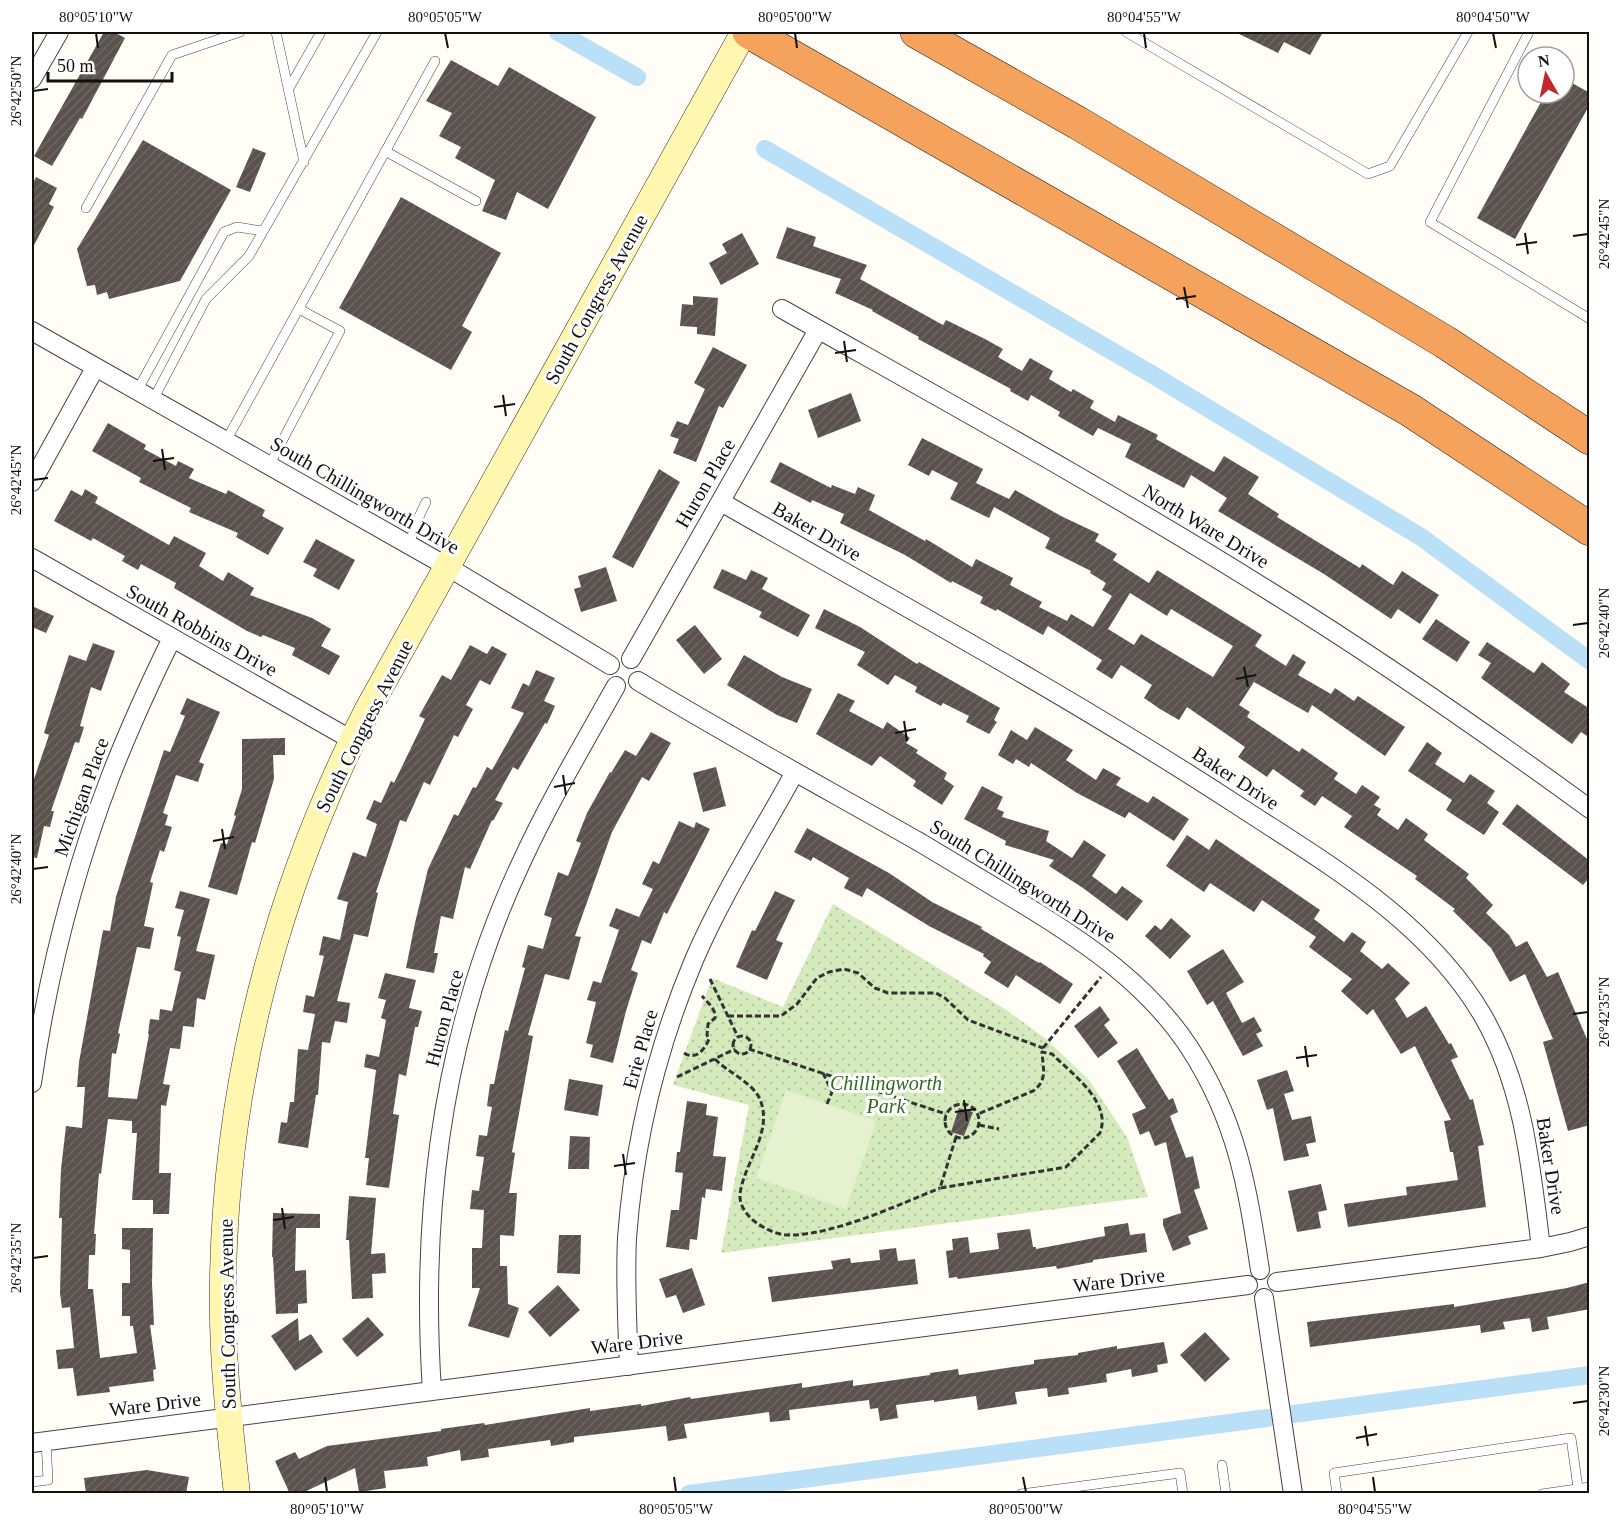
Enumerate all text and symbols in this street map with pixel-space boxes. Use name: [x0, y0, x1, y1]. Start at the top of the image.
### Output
text: 80°05'10"W: [59, 9, 134, 25]
text: 80°05'05"W: [408, 9, 483, 25]
text: 80°05'00"W: [758, 9, 833, 25]
text: 80°04'55"W: [1107, 9, 1182, 25]
text: 80°04'50"W: [1456, 9, 1531, 25]
scale bar: [48, 45, 172, 83]
north arrow: [1516, 45, 1576, 105]
text: N: [1537, 51, 1551, 70]
text: 26°42'50"N: [8, 56, 24, 126]
text: 50 m: [57, 56, 94, 76]
text: 26°42'45"N: [1596, 199, 1612, 269]
street label: South Congress Avenue: [540, 210, 653, 388]
street label: South Chillingworth Drive: [266, 432, 463, 559]
street label: Huron Place: [671, 434, 739, 532]
text: 26°42'45"N: [8, 445, 24, 515]
street label: North Ware Drive: [1139, 480, 1273, 572]
street label: Baker Drive: [769, 497, 865, 565]
street label: South Robbins Drive: [123, 579, 281, 681]
text: 26°42'40"N: [1596, 588, 1612, 658]
street label: South Congress Avenue: [311, 636, 418, 816]
street label: Michigan Place: [49, 734, 114, 860]
street label: Baker Drive: [1189, 742, 1283, 814]
street label: South Chillingworth Drive: [926, 815, 1120, 948]
text: 26°42'40"N: [8, 834, 24, 904]
street label: Huron Place: [421, 967, 468, 1069]
text: 26°42'35"N: [1596, 977, 1612, 1047]
street label: Erie Place: [618, 1007, 662, 1091]
park label: Chillingworth Park: [830, 1072, 942, 1117]
street label: Baker Drive: [1532, 1116, 1570, 1216]
street label: South Congress Avenue: [214, 1218, 241, 1410]
text: 26°42'35"N: [8, 1223, 24, 1293]
street label: Ware Drive: [1072, 1263, 1166, 1297]
street label: Ware Drive: [590, 1325, 684, 1359]
text: 26°42'30"N: [1596, 1366, 1612, 1436]
street label: Ware Drive: [108, 1387, 202, 1421]
text: 80°05'10"W: [290, 1501, 365, 1517]
text: 80°05'05"W: [639, 1501, 714, 1517]
text: 80°05'00"W: [989, 1501, 1064, 1517]
text: 80°04'55"W: [1338, 1501, 1413, 1517]

